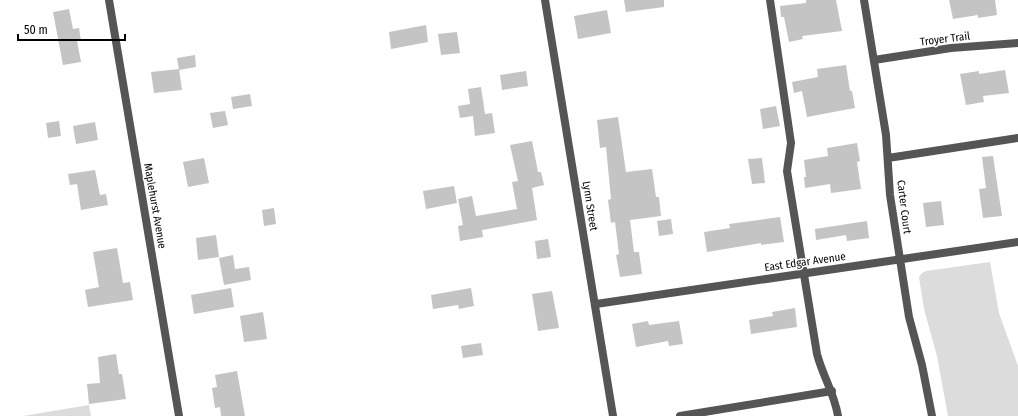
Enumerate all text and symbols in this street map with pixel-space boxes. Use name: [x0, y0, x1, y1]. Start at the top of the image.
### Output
scale bar: [18, 16, 125, 42]
text: 50 m: [24, 23, 48, 37]
street label: Troyer Trail: [919, 29, 971, 49]
street label: Maplehurst Avenue: [141, 162, 169, 250]
street label: Carter Court: [894, 179, 914, 235]
street label: Lynn Street: [580, 180, 600, 232]
street label: East Edgar Avenue: [764, 250, 846, 274]

